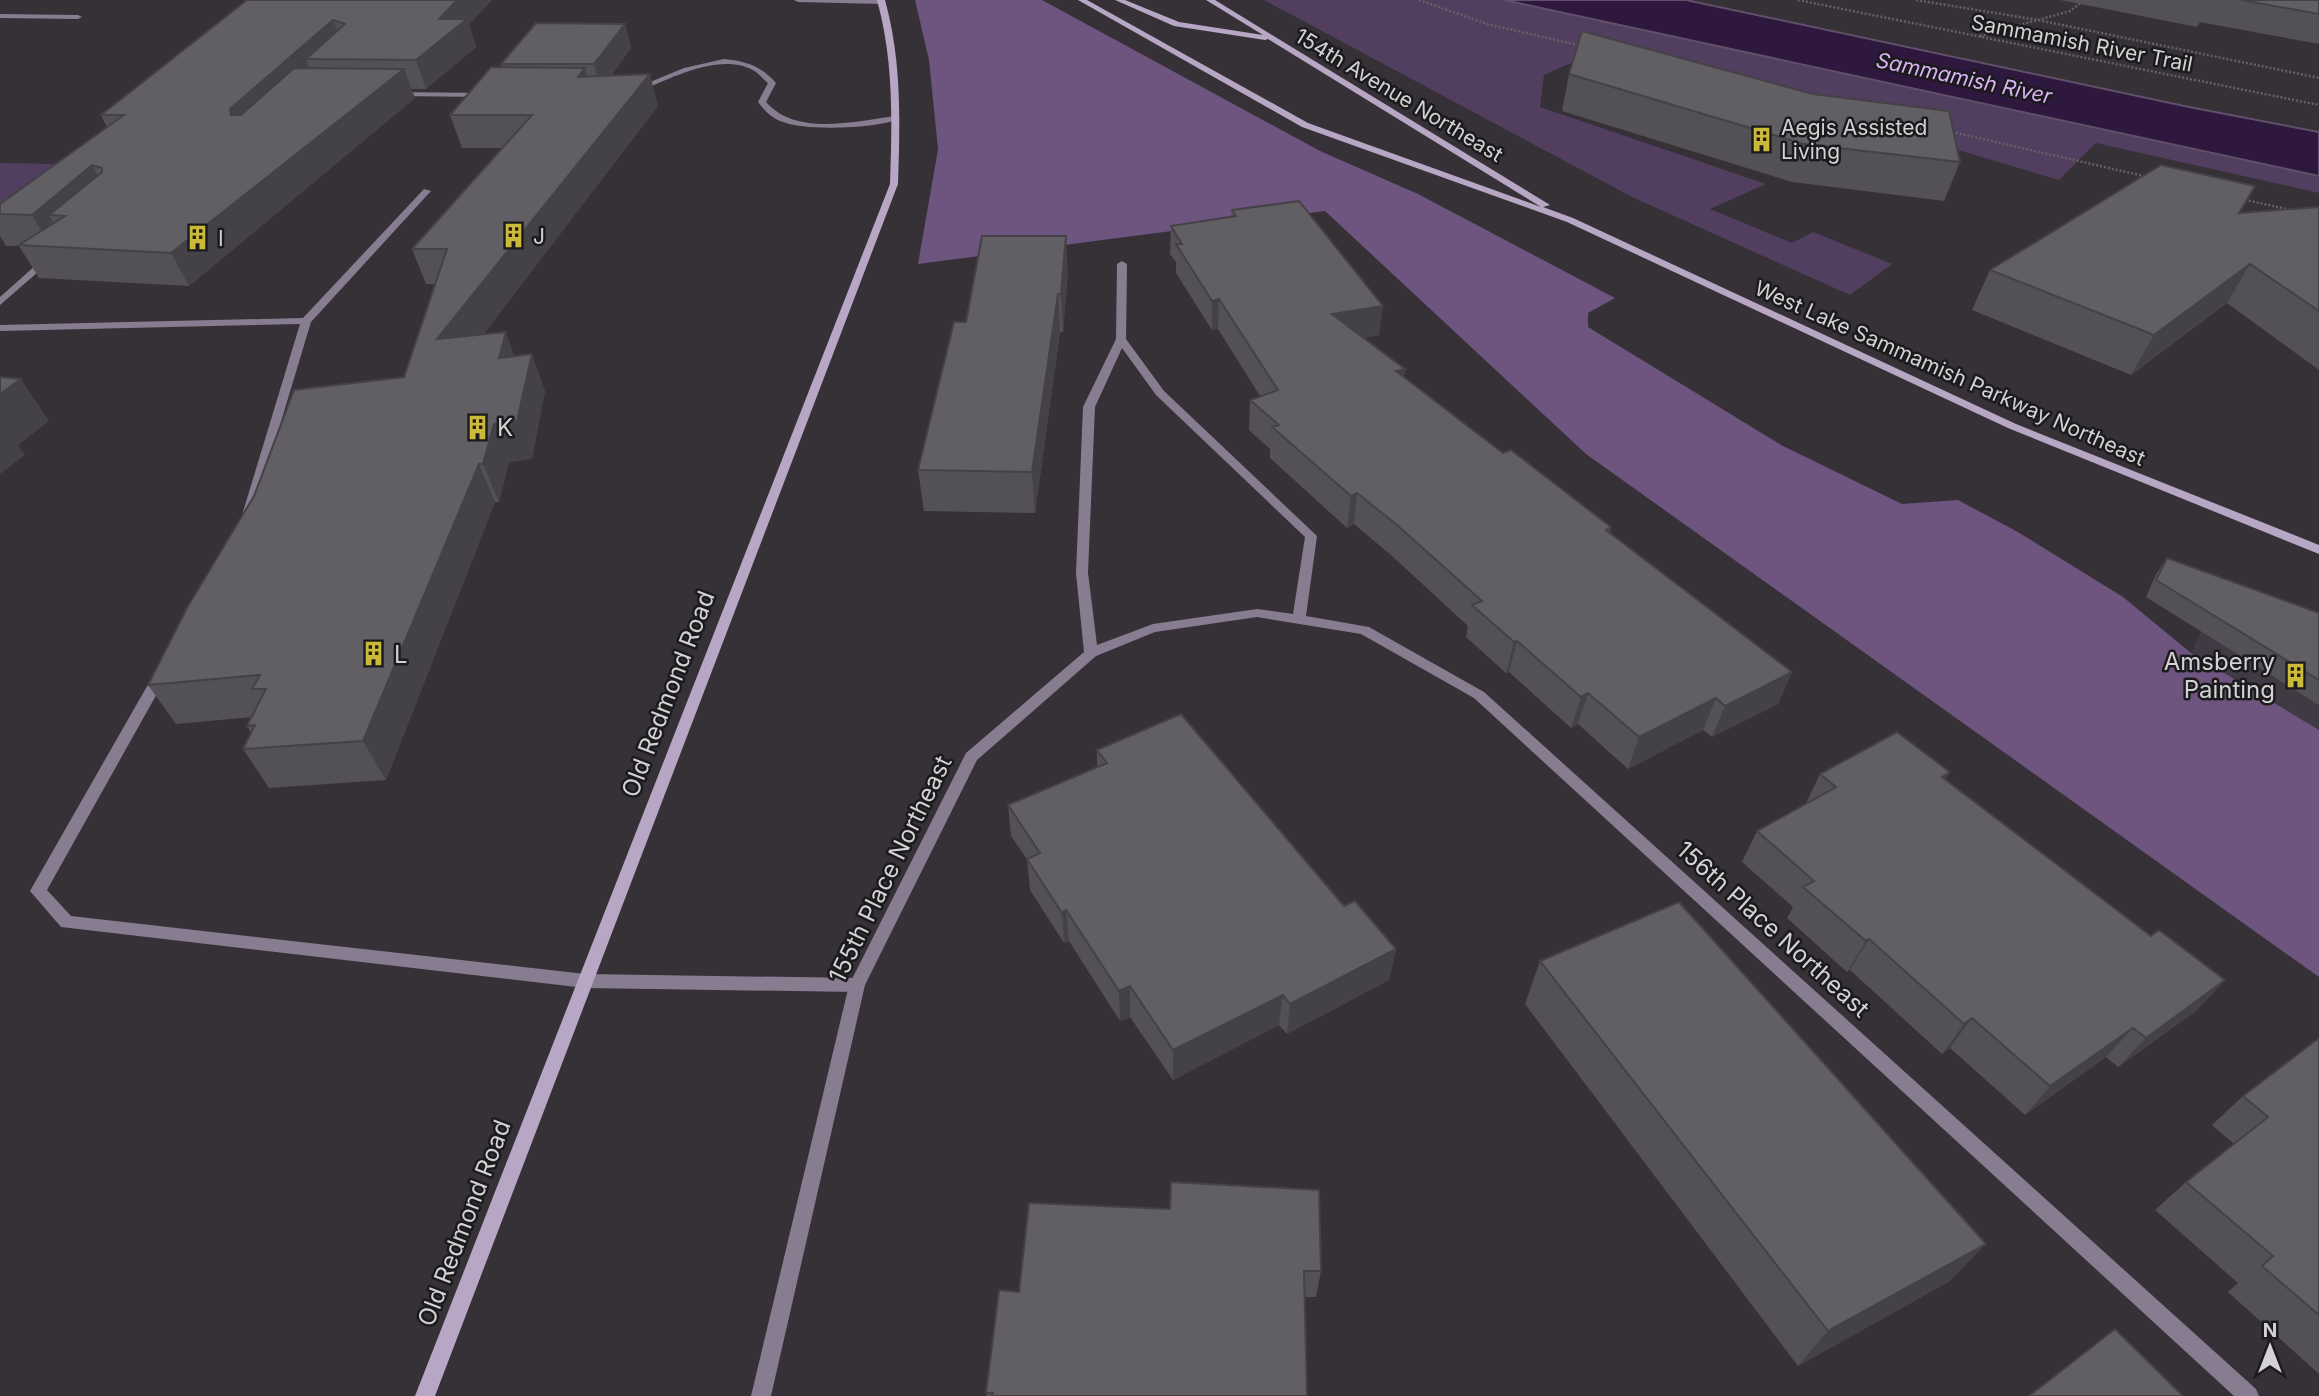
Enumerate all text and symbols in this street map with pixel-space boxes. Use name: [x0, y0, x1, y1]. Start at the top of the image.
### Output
street label: Sammamish River Trail: [1969, 9, 2195, 77]
street label: 154th Avenue Northeast: [1291, 23, 1507, 167]
water label: Sammamish River: [1874, 47, 2055, 109]
place label: Aegis Assisted Living: [1781, 115, 1927, 164]
building icon: Aegis Assisted Living: [1747, 125, 1775, 153]
building icon: J: [499, 222, 527, 250]
building icon: I: [184, 224, 212, 252]
place label: J: [533, 224, 545, 249]
place label: I: [218, 226, 224, 251]
street label: West Lake Sammamish Parkway Northeast: [1751, 275, 2149, 471]
building icon: K: [463, 413, 491, 441]
place label: K: [497, 413, 513, 442]
street label: Old Redmond Road: [615, 587, 721, 801]
building icon: L: [360, 640, 388, 668]
place label: L: [394, 640, 408, 669]
place label: Amsberry Painting: [2164, 647, 2275, 704]
building icon: Amsberry Painting: [2281, 661, 2309, 689]
street label: 155th Place Northeast: [822, 751, 958, 987]
street label: 156th Place Northeast: [1671, 835, 1875, 1023]
street label: Old Redmond Road: [411, 1116, 517, 1330]
north arrow: [2235, 1312, 2305, 1382]
text: N: [2263, 1319, 2277, 1342]

